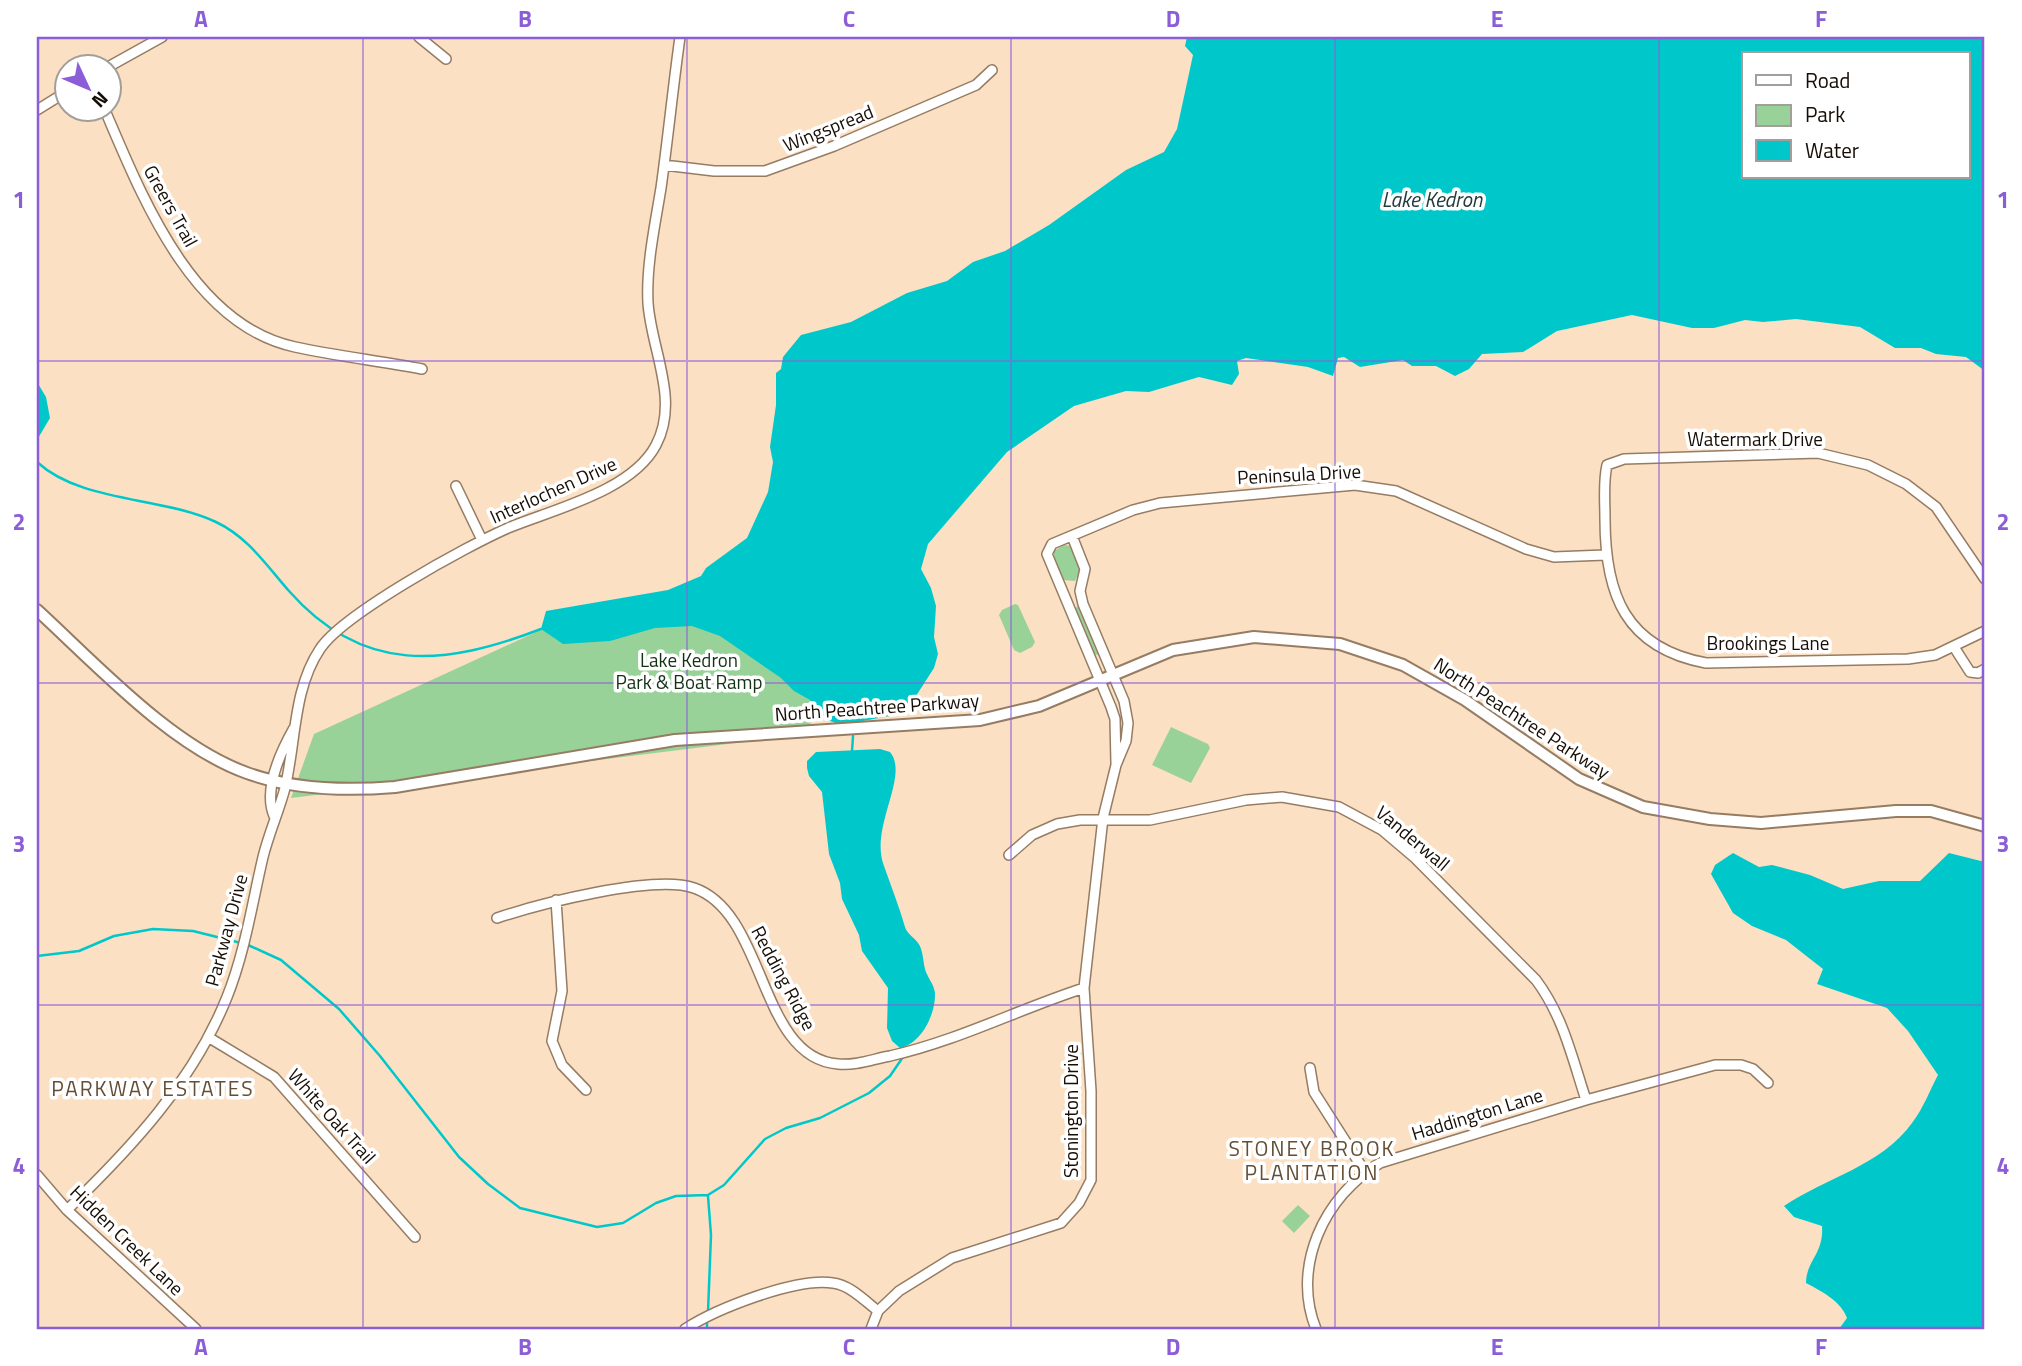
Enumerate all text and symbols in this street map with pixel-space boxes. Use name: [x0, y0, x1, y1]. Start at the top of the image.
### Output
text: A: [194, 1, 208, 36]
text: B: [518, 1, 532, 36]
text: C: [843, 1, 855, 36]
text: D: [1166, 1, 1180, 36]
text: E: [1491, 1, 1503, 36]
text: F: [1815, 1, 1827, 36]
north arrow: [52, 52, 122, 122]
legend: [1742, 52, 1969, 178]
text: Road: [1805, 64, 1850, 96]
text: N: [86, 85, 116, 115]
street label: Wingspread: [778, 96, 877, 159]
text: Park: [1805, 98, 1845, 130]
text: Water: [1805, 134, 1859, 166]
street label: Greers Trail: [137, 159, 206, 252]
text: 1: [13, 182, 25, 217]
text: 1: [1997, 182, 2009, 217]
water label: Lake Kedron: [1382, 183, 1483, 215]
street label: Watermark Drive: [1687, 424, 1823, 453]
street label: Interlochen Drive: [485, 449, 621, 530]
street label: Peninsula Drive: [1236, 456, 1362, 491]
text: 2: [13, 504, 25, 539]
text: 2: [1997, 504, 2009, 539]
street label: Brookings Lane: [1707, 628, 1829, 657]
park label: Lake Kedron Park & Boat Ramp: [615, 645, 763, 696]
street label: North Peachtree Parkway: [1428, 650, 1616, 786]
street label: North Peachtree Parkway: [774, 685, 980, 728]
street label: Vanderwall: [1370, 798, 1457, 877]
text: 3: [13, 826, 25, 861]
text: 3: [1997, 826, 2009, 861]
street label: Parkway Drive: [197, 871, 254, 989]
street label: Redding Ridge: [745, 920, 824, 1035]
street label: Stonington Drive: [1056, 1044, 1085, 1178]
street label: White Oak Trail: [281, 1061, 383, 1170]
district label: PARKWAY ESTATES: [51, 1072, 255, 1104]
street label: Haddington Lane: [1408, 1080, 1546, 1147]
district label: STONEY BROOK PLANTATION: [1228, 1132, 1396, 1188]
text: 4: [13, 1148, 25, 1183]
text: 4: [1997, 1148, 2009, 1183]
street label: Hidden Creek Lane: [64, 1178, 191, 1302]
text: A: [194, 1329, 208, 1364]
text: B: [518, 1329, 532, 1364]
text: C: [843, 1329, 855, 1364]
text: D: [1166, 1329, 1180, 1364]
text: E: [1491, 1329, 1503, 1364]
text: F: [1815, 1329, 1827, 1364]

